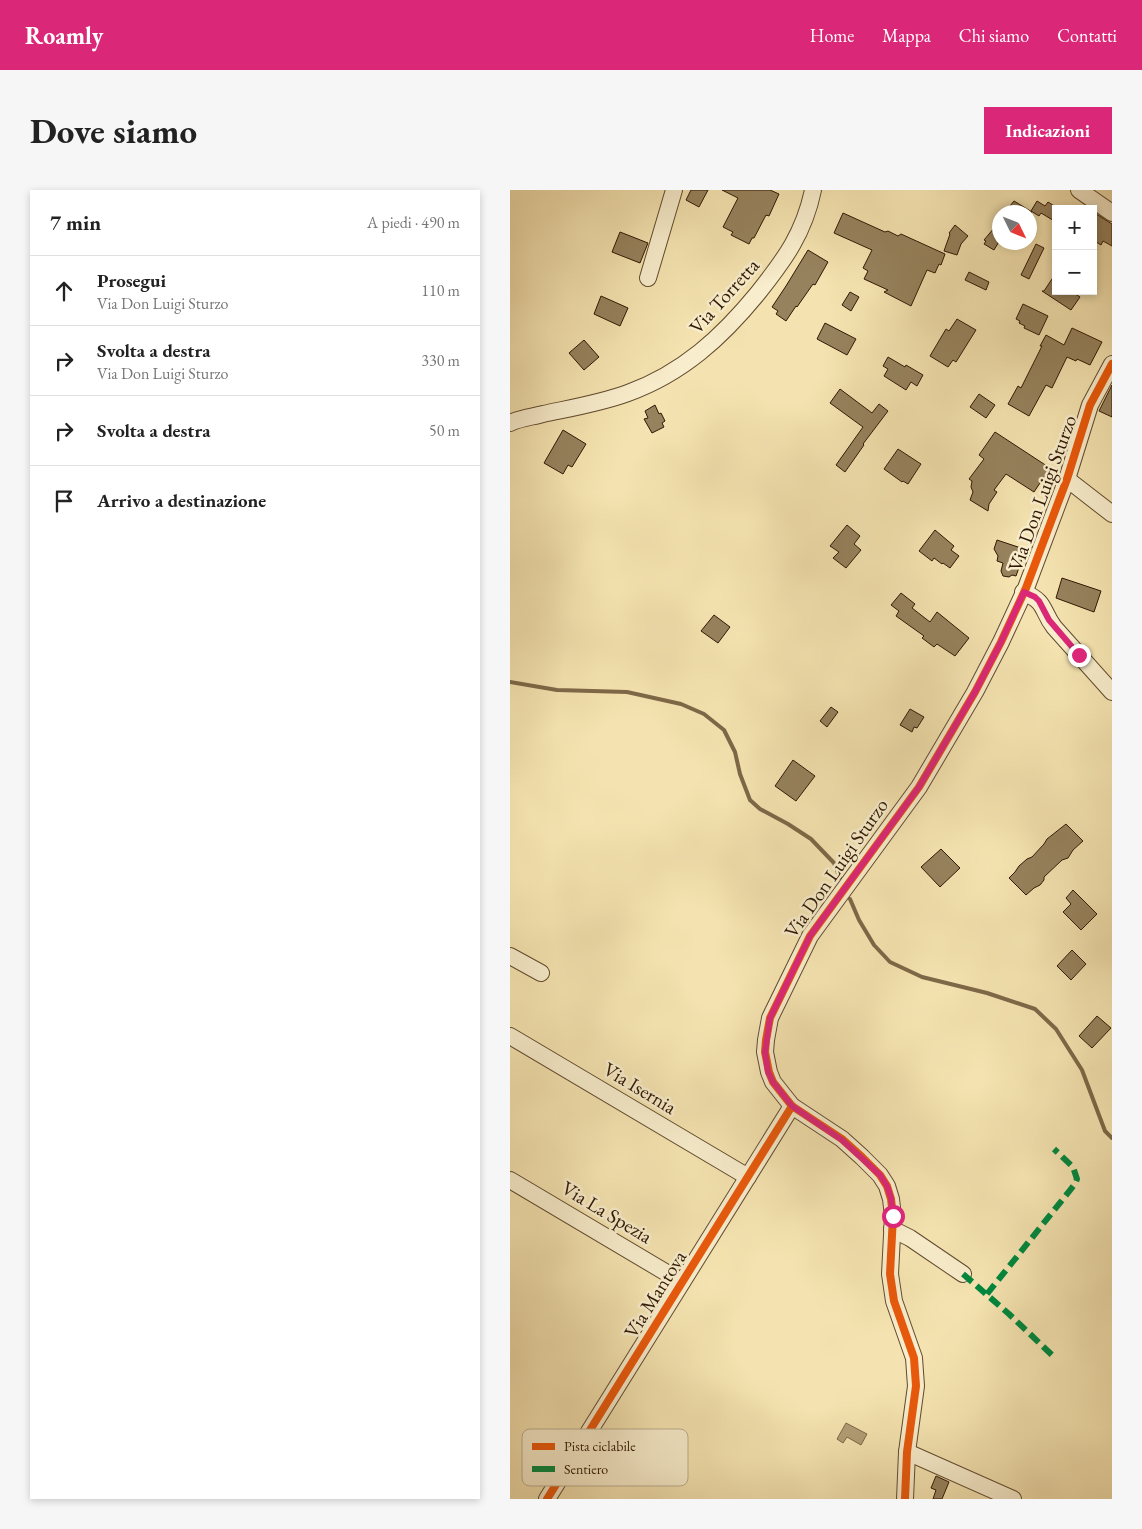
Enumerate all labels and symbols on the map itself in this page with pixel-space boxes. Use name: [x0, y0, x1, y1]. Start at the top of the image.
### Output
north arrow: [992, 205, 1037, 250]
street label: Via Torretta: [683, 253, 765, 339]
street label: Via Don Luigi Sturzo: [1002, 411, 1082, 575]
route end: [1068, 644, 1091, 667]
street label: Via Don Luigi Sturzo: [778, 793, 894, 943]
street label: Via Isernia: [599, 1056, 681, 1120]
street label: Via La Spezia: [557, 1175, 657, 1249]
route start: [882, 1205, 905, 1228]
street label: Via Mantova: [618, 1245, 692, 1343]
legend: [522, 1429, 688, 1486]
text: Pista ciclabile: [564, 1437, 636, 1455]
text: Sentiero: [564, 1460, 608, 1478]

